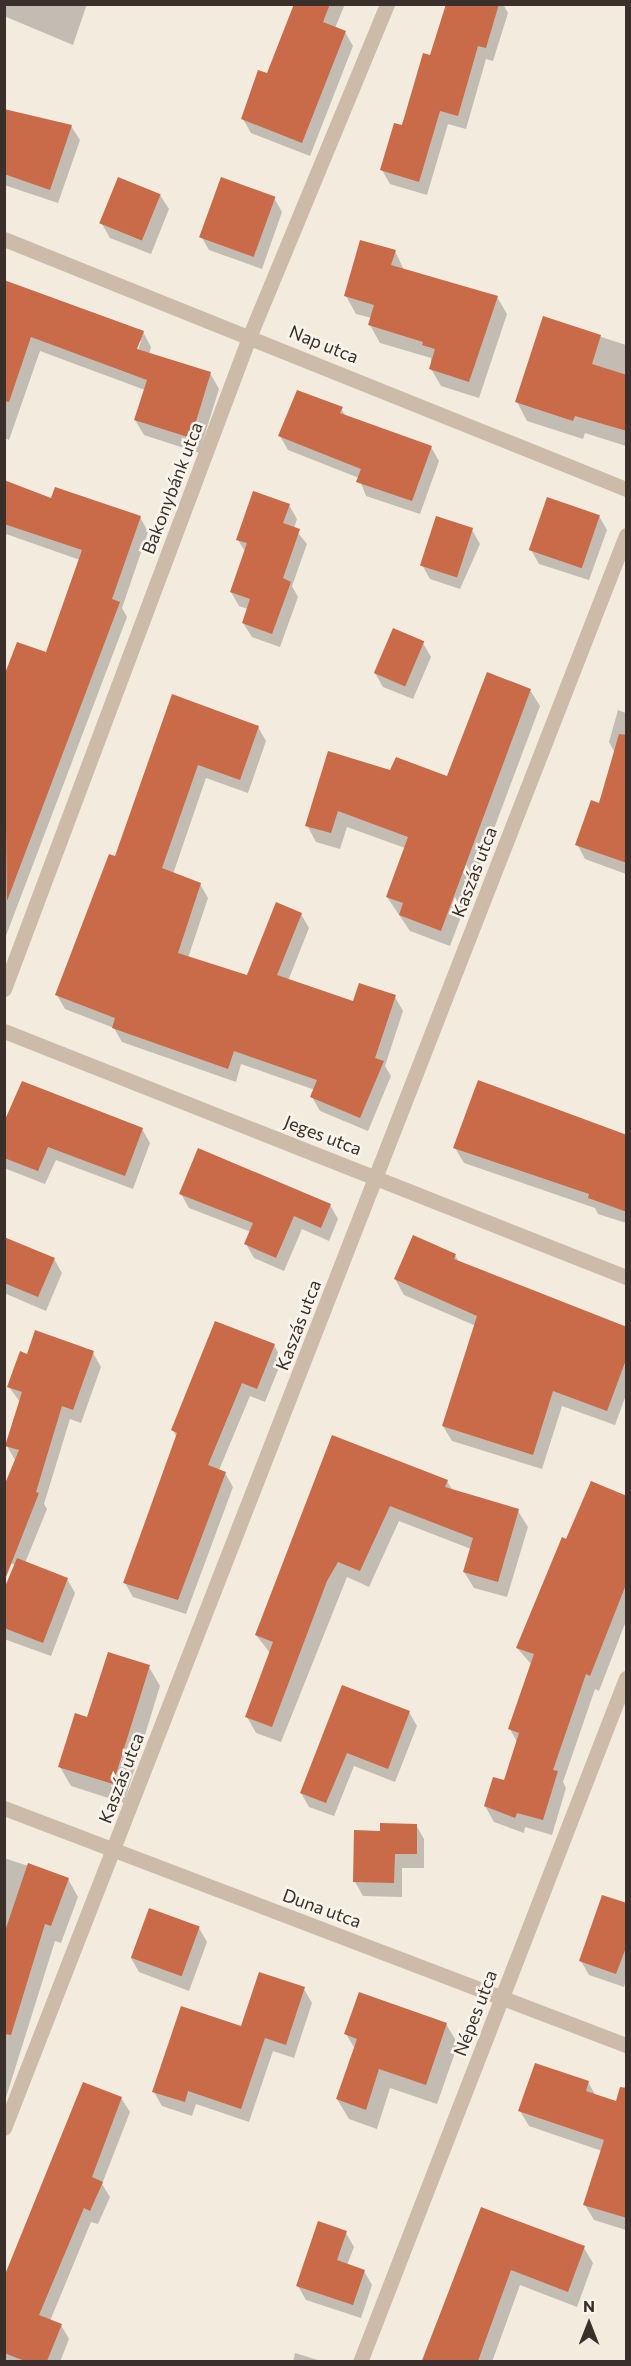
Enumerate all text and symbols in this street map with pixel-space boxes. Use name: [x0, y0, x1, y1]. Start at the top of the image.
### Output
street label: Nap utca: [286, 320, 362, 368]
street label: Bakonybánk utca: [137, 419, 207, 557]
street label: Kaszás utca: [447, 824, 501, 920]
street label: Jeges utca: [281, 1110, 365, 1160]
street label: Kaszás utca: [271, 1277, 325, 1373]
street label: Kaszás utca: [94, 1730, 148, 1826]
street label: Duna utca: [280, 1884, 364, 1932]
street label: Népes utca: [449, 1967, 501, 2059]
north arrow: [559, 2294, 619, 2354]
text: N: [583, 2296, 595, 2315]

